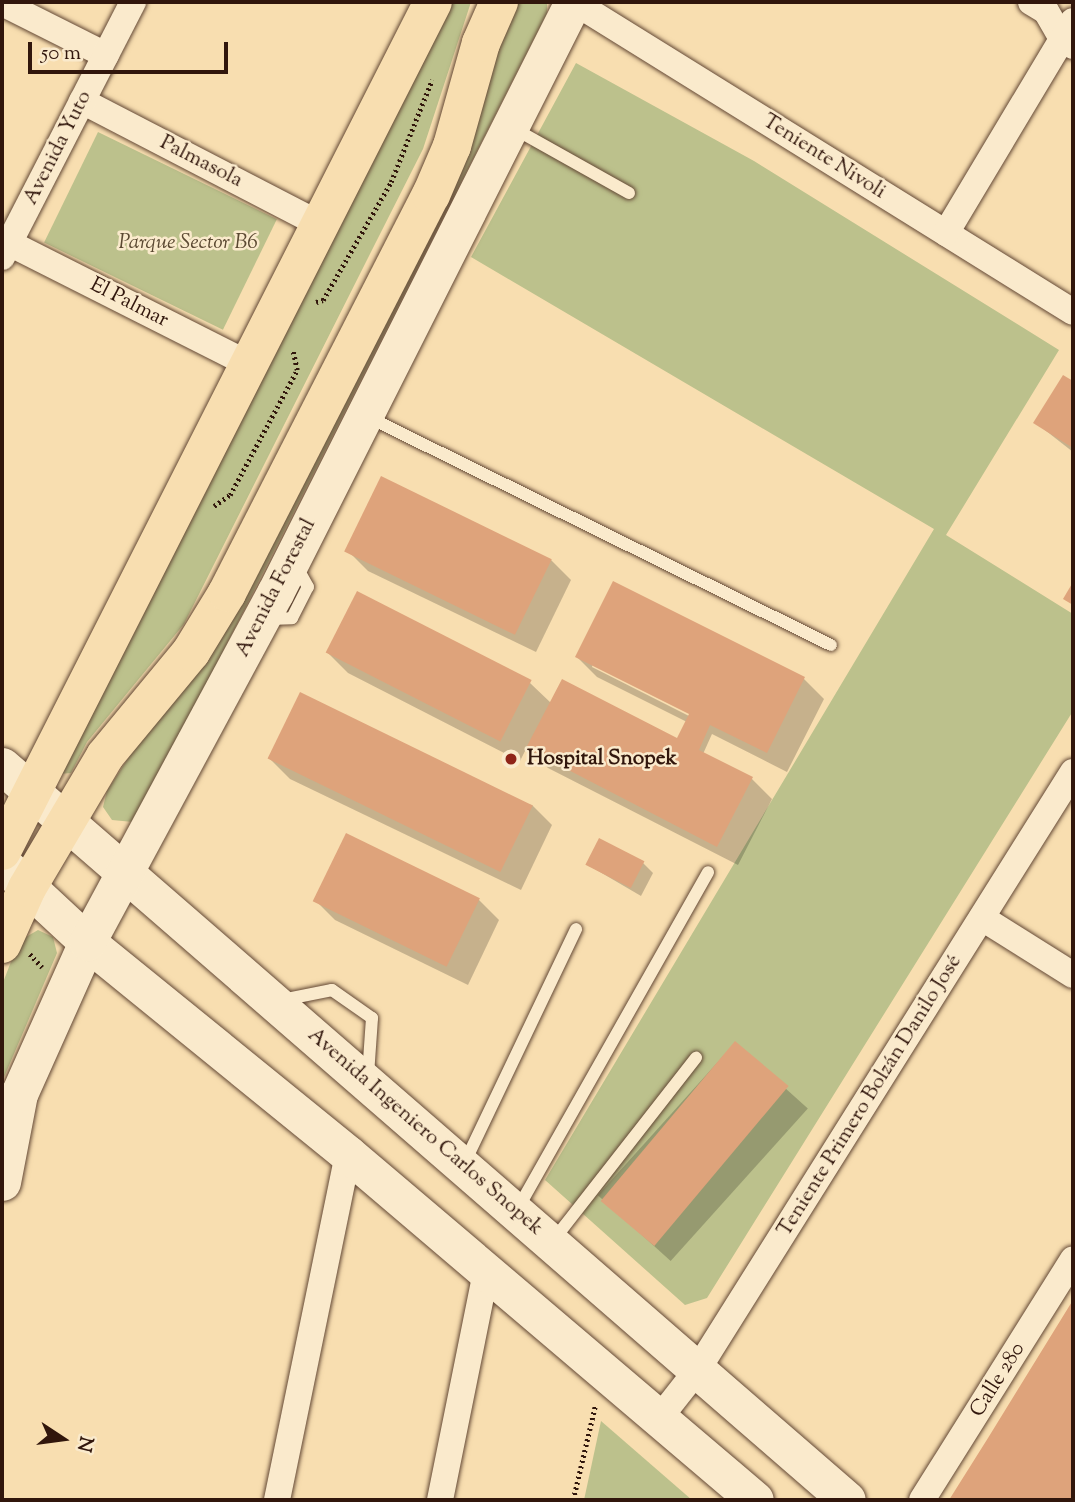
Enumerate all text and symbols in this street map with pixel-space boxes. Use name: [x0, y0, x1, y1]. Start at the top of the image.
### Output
scale bar: [32, 28, 231, 72]
text: 50 m: [41, 39, 81, 69]
street label: Avenida Yuto: [18, 87, 98, 209]
street label: Teniente Nivoli: [758, 109, 890, 205]
street label: Palmasola: [155, 130, 247, 194]
park label: Parque Sector B6: [118, 230, 258, 256]
street label: El Palmar: [86, 273, 172, 333]
street label: Avenida Forestal: [230, 515, 322, 661]
place label: Hospital Snopek: [527, 746, 677, 772]
marker: Hospital Snopek: [501, 749, 521, 769]
street label: Teniente Primero Bolzán Danilo José: [773, 950, 967, 1242]
street label: Avenida Ingeniero Carlos Snopek: [302, 1023, 548, 1241]
street label: Calle 280: [965, 1338, 1031, 1422]
north arrow: [28, 1404, 98, 1474]
text: N: [69, 1433, 99, 1454]

